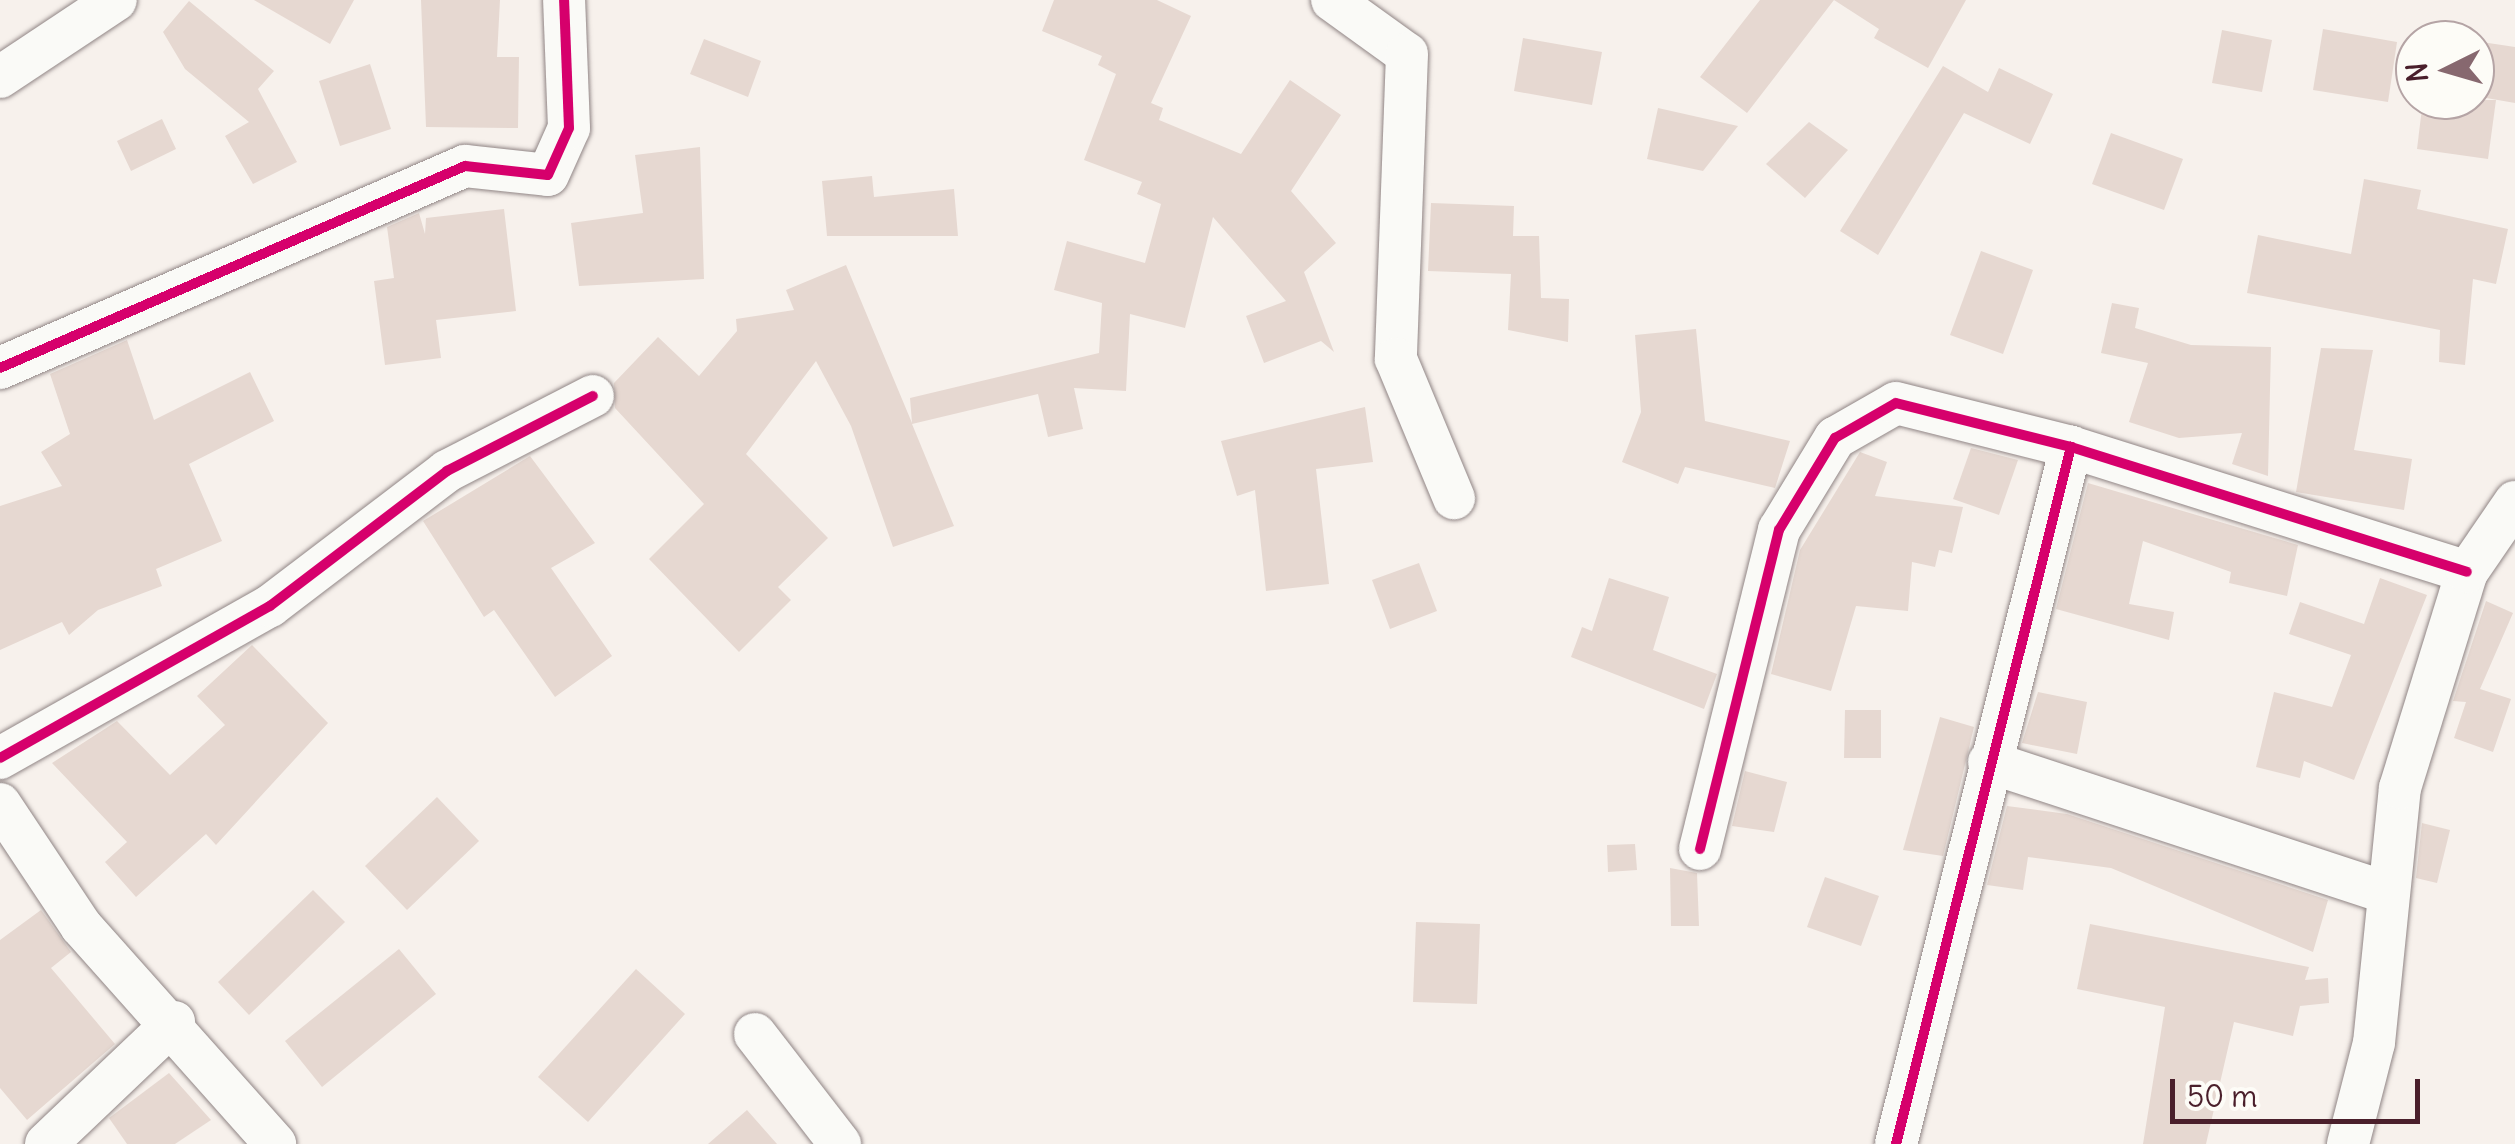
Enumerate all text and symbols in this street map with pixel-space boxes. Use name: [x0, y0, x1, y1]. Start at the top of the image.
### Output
north arrow: [2395, 20, 2495, 120]
text: N: [2398, 61, 2436, 84]
scale bar: [2175, 1059, 2425, 1121]
text: 50 m: [2187, 1077, 2257, 1115]

